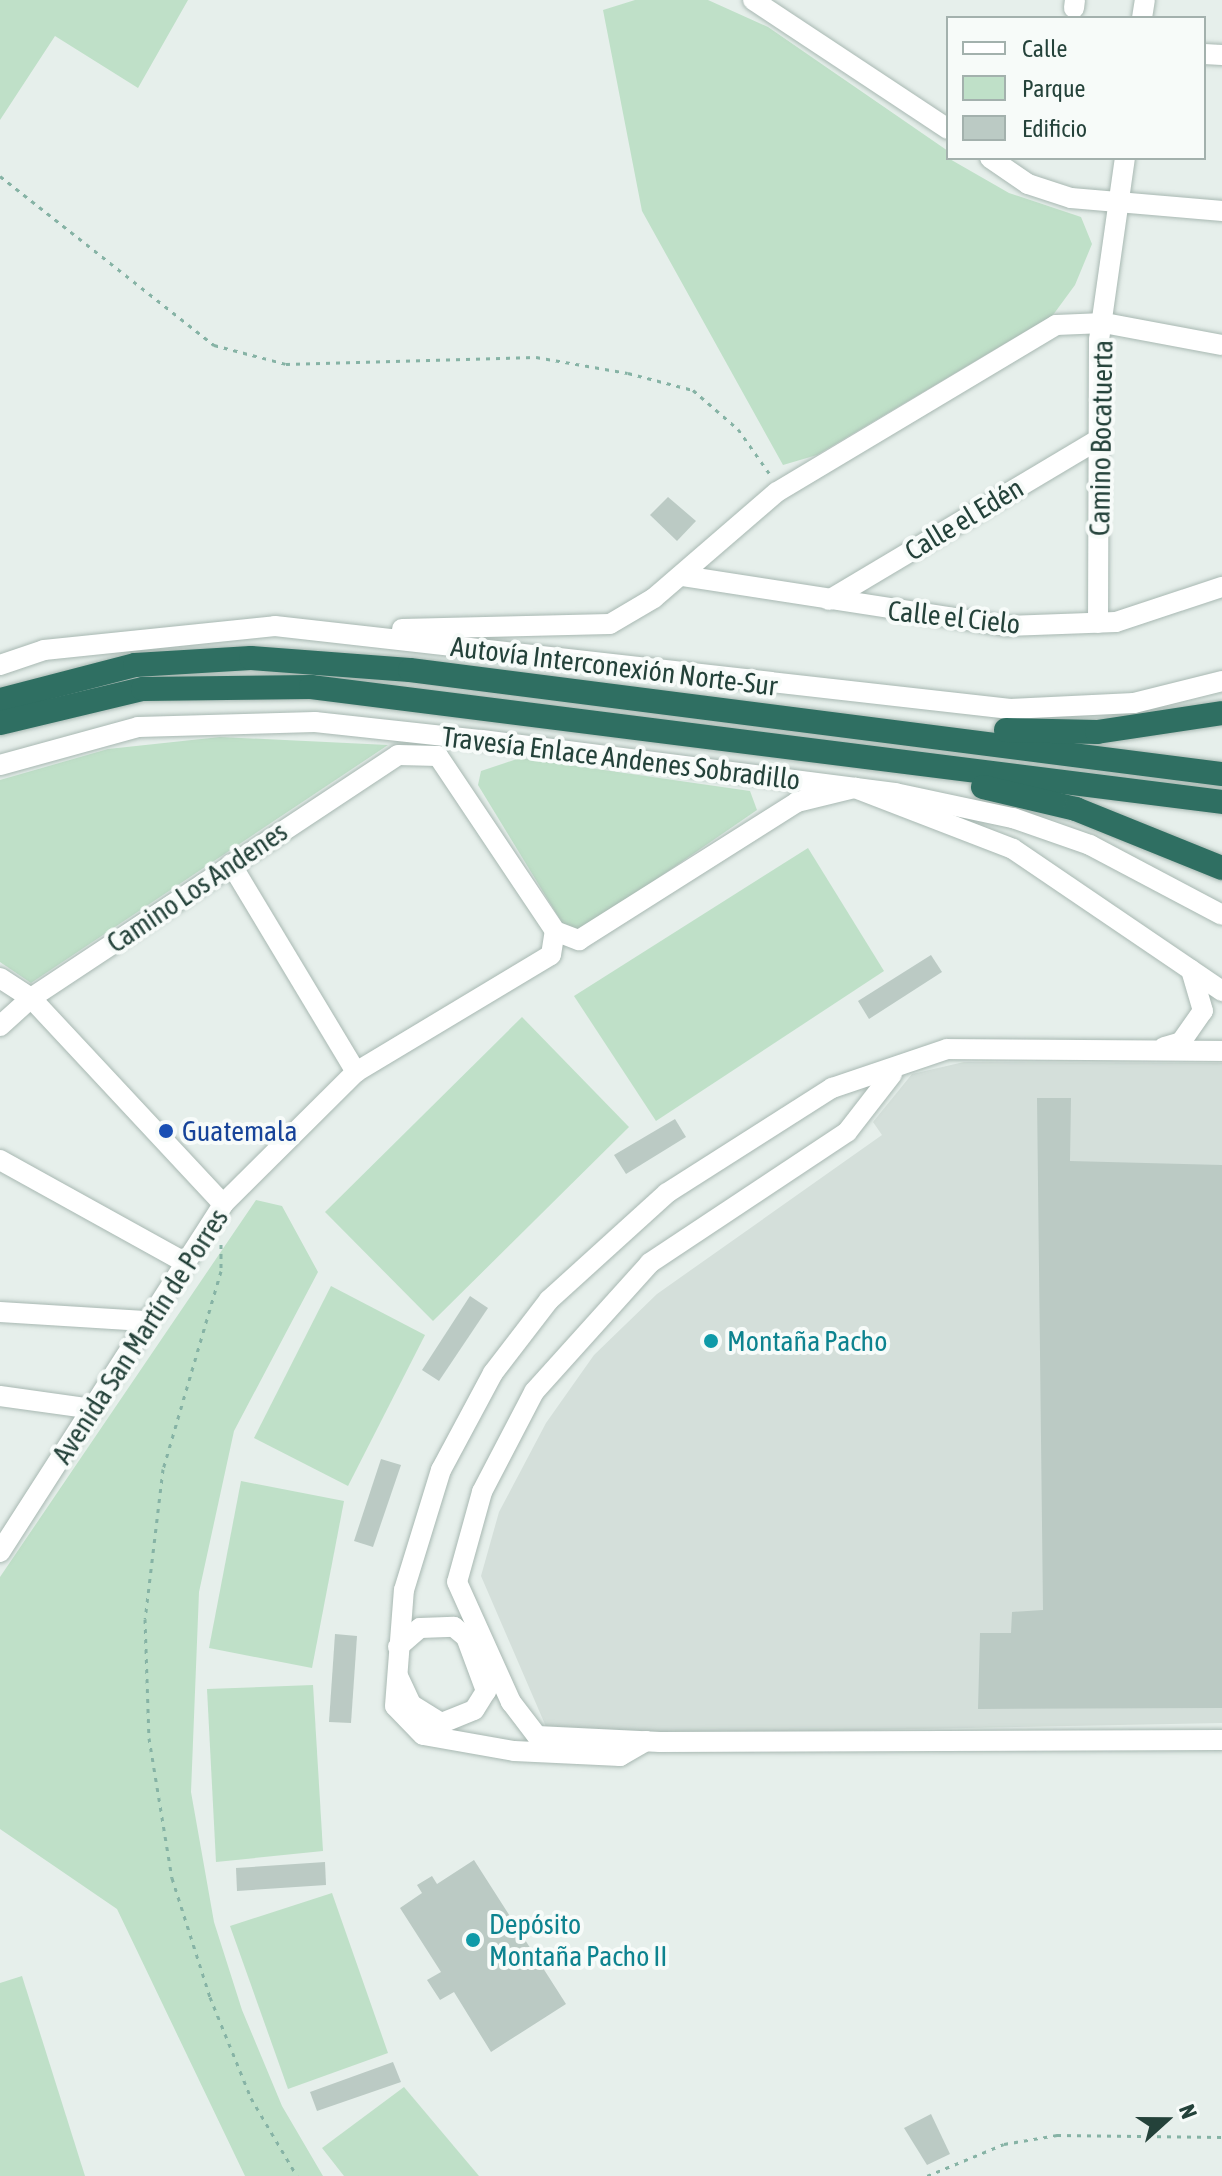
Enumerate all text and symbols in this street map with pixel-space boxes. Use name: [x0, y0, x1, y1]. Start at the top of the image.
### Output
legend: [946, 16, 1206, 160]
text: Calle: [1022, 35, 1067, 62]
text: Parque: [1022, 75, 1085, 102]
text: Edificio: [1022, 115, 1087, 142]
street label: Camino Bocatuerta: [1082, 340, 1120, 536]
street label: Calle el Edén: [899, 471, 1029, 567]
street label: Calle el Cielo: [886, 593, 1022, 641]
street label: Autovía Interconexión Norte-Sur: [449, 629, 779, 703]
street label: Travesía Enlace Andenes Sobradillo: [440, 719, 802, 797]
street label: Camino Los Andenes: [101, 814, 293, 960]
place label: Guatemala: [182, 1114, 297, 1148]
marker: Guatemala: [157, 1122, 175, 1140]
street label: Avenida San Martín de Porres: [45, 1202, 235, 1470]
place label: Montaña Pacho: [727, 1324, 887, 1358]
marker: Montaña Pacho: [702, 1332, 720, 1350]
place label: Depósito Montaña Pacho II: [489, 1907, 667, 1973]
marker: Depósito Montaña Pacho II: [464, 1931, 482, 1949]
north arrow: [1126, 2080, 1206, 2160]
text: N: [1174, 2101, 1203, 2122]

